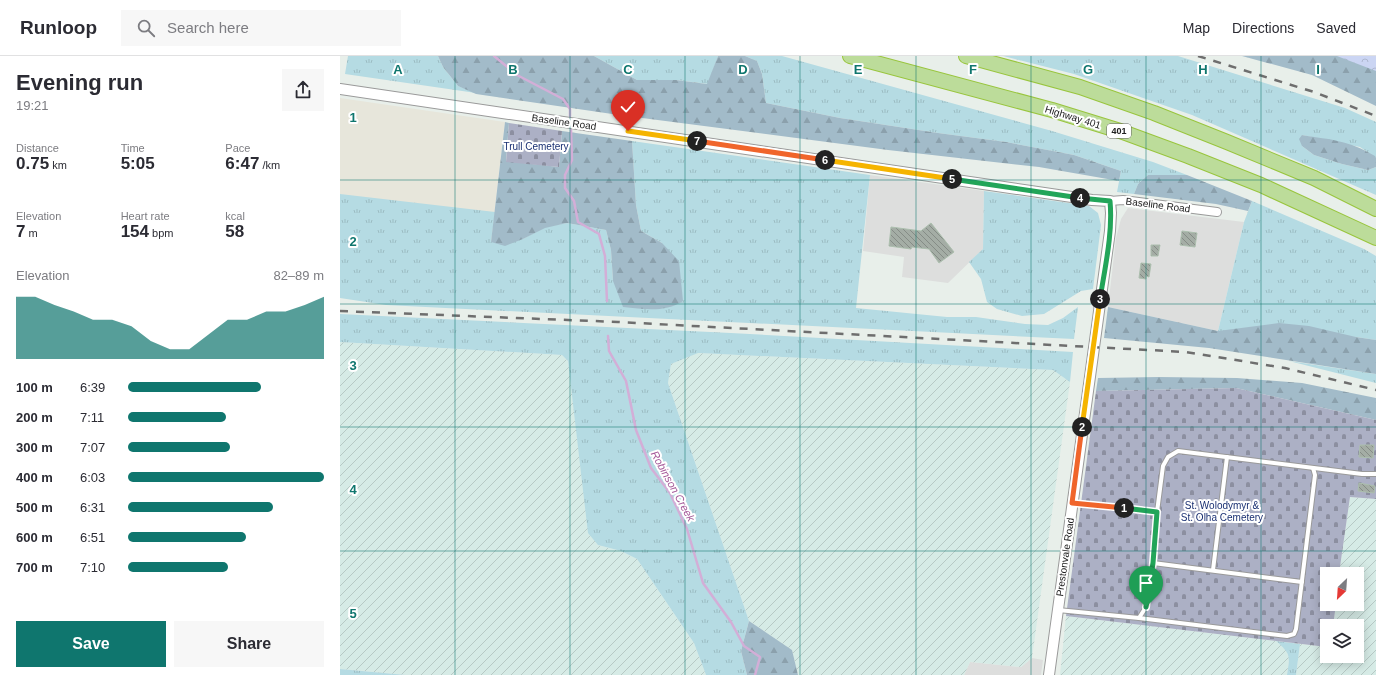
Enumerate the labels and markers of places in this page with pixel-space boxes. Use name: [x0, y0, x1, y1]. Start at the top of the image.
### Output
pin: [611, 90, 645, 131]
pin: 7: [687, 131, 707, 151]
pin: 6: [815, 150, 835, 170]
pin: 5: [942, 169, 962, 189]
pin: 4: [1070, 188, 1090, 208]
pin: 3: [1090, 289, 1110, 309]
pin: 2: [1072, 417, 1092, 437]
pin: 1: [1114, 498, 1134, 518]
pin: [1129, 566, 1163, 607]

